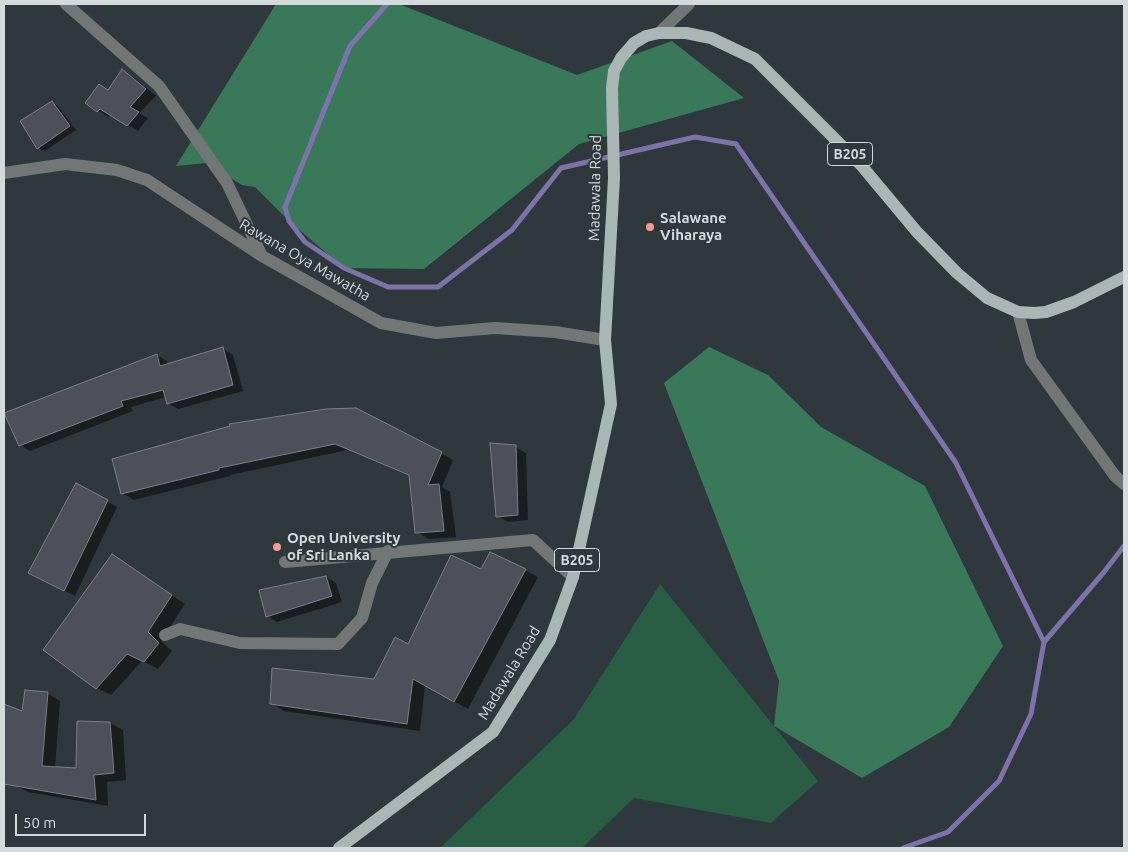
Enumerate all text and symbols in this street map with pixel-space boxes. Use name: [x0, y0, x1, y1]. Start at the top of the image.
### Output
street label: Madawala Road: [585, 135, 605, 241]
road number: B205: [828, 142, 872, 166]
place label: Salawane Viharaya: [660, 209, 727, 244]
street label: Rawana Oya Mawatha: [236, 215, 374, 305]
marker: Salawane Viharaya: [644, 221, 656, 233]
place label: Open University of Sri Lanka: [287, 529, 400, 564]
marker: Open University of Sri Lanka: [271, 541, 283, 553]
road number: B205: [554, 548, 600, 572]
street label: Madawala Road: [474, 623, 544, 723]
scale bar: [18, 804, 149, 836]
text: 50 m: [23, 814, 56, 831]

